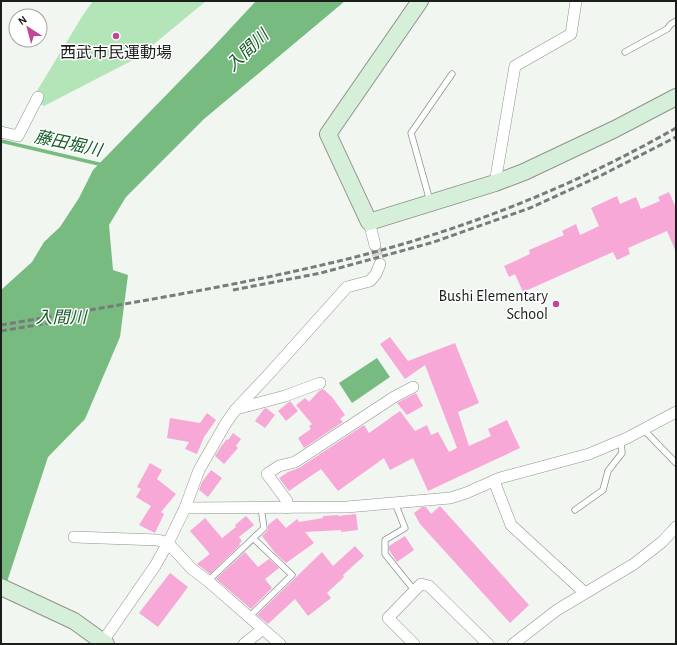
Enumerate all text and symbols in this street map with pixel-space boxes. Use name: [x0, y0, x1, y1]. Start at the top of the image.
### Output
north arrow: [8, 8, 48, 48]
text: N: [16, 14, 29, 27]
water label: 入間川: [223, 25, 273, 74]
marker: 西武市民運動場: [111, 31, 121, 41]
place label: 西武市民運動場: [60, 44, 172, 61]
water label: 藤田堀川: [33, 127, 105, 159]
place label: Bushi Elementary School: [439, 288, 548, 322]
marker: Bushi Elementary School: [551, 299, 561, 309]
water label: 入間川: [36, 309, 88, 326]

